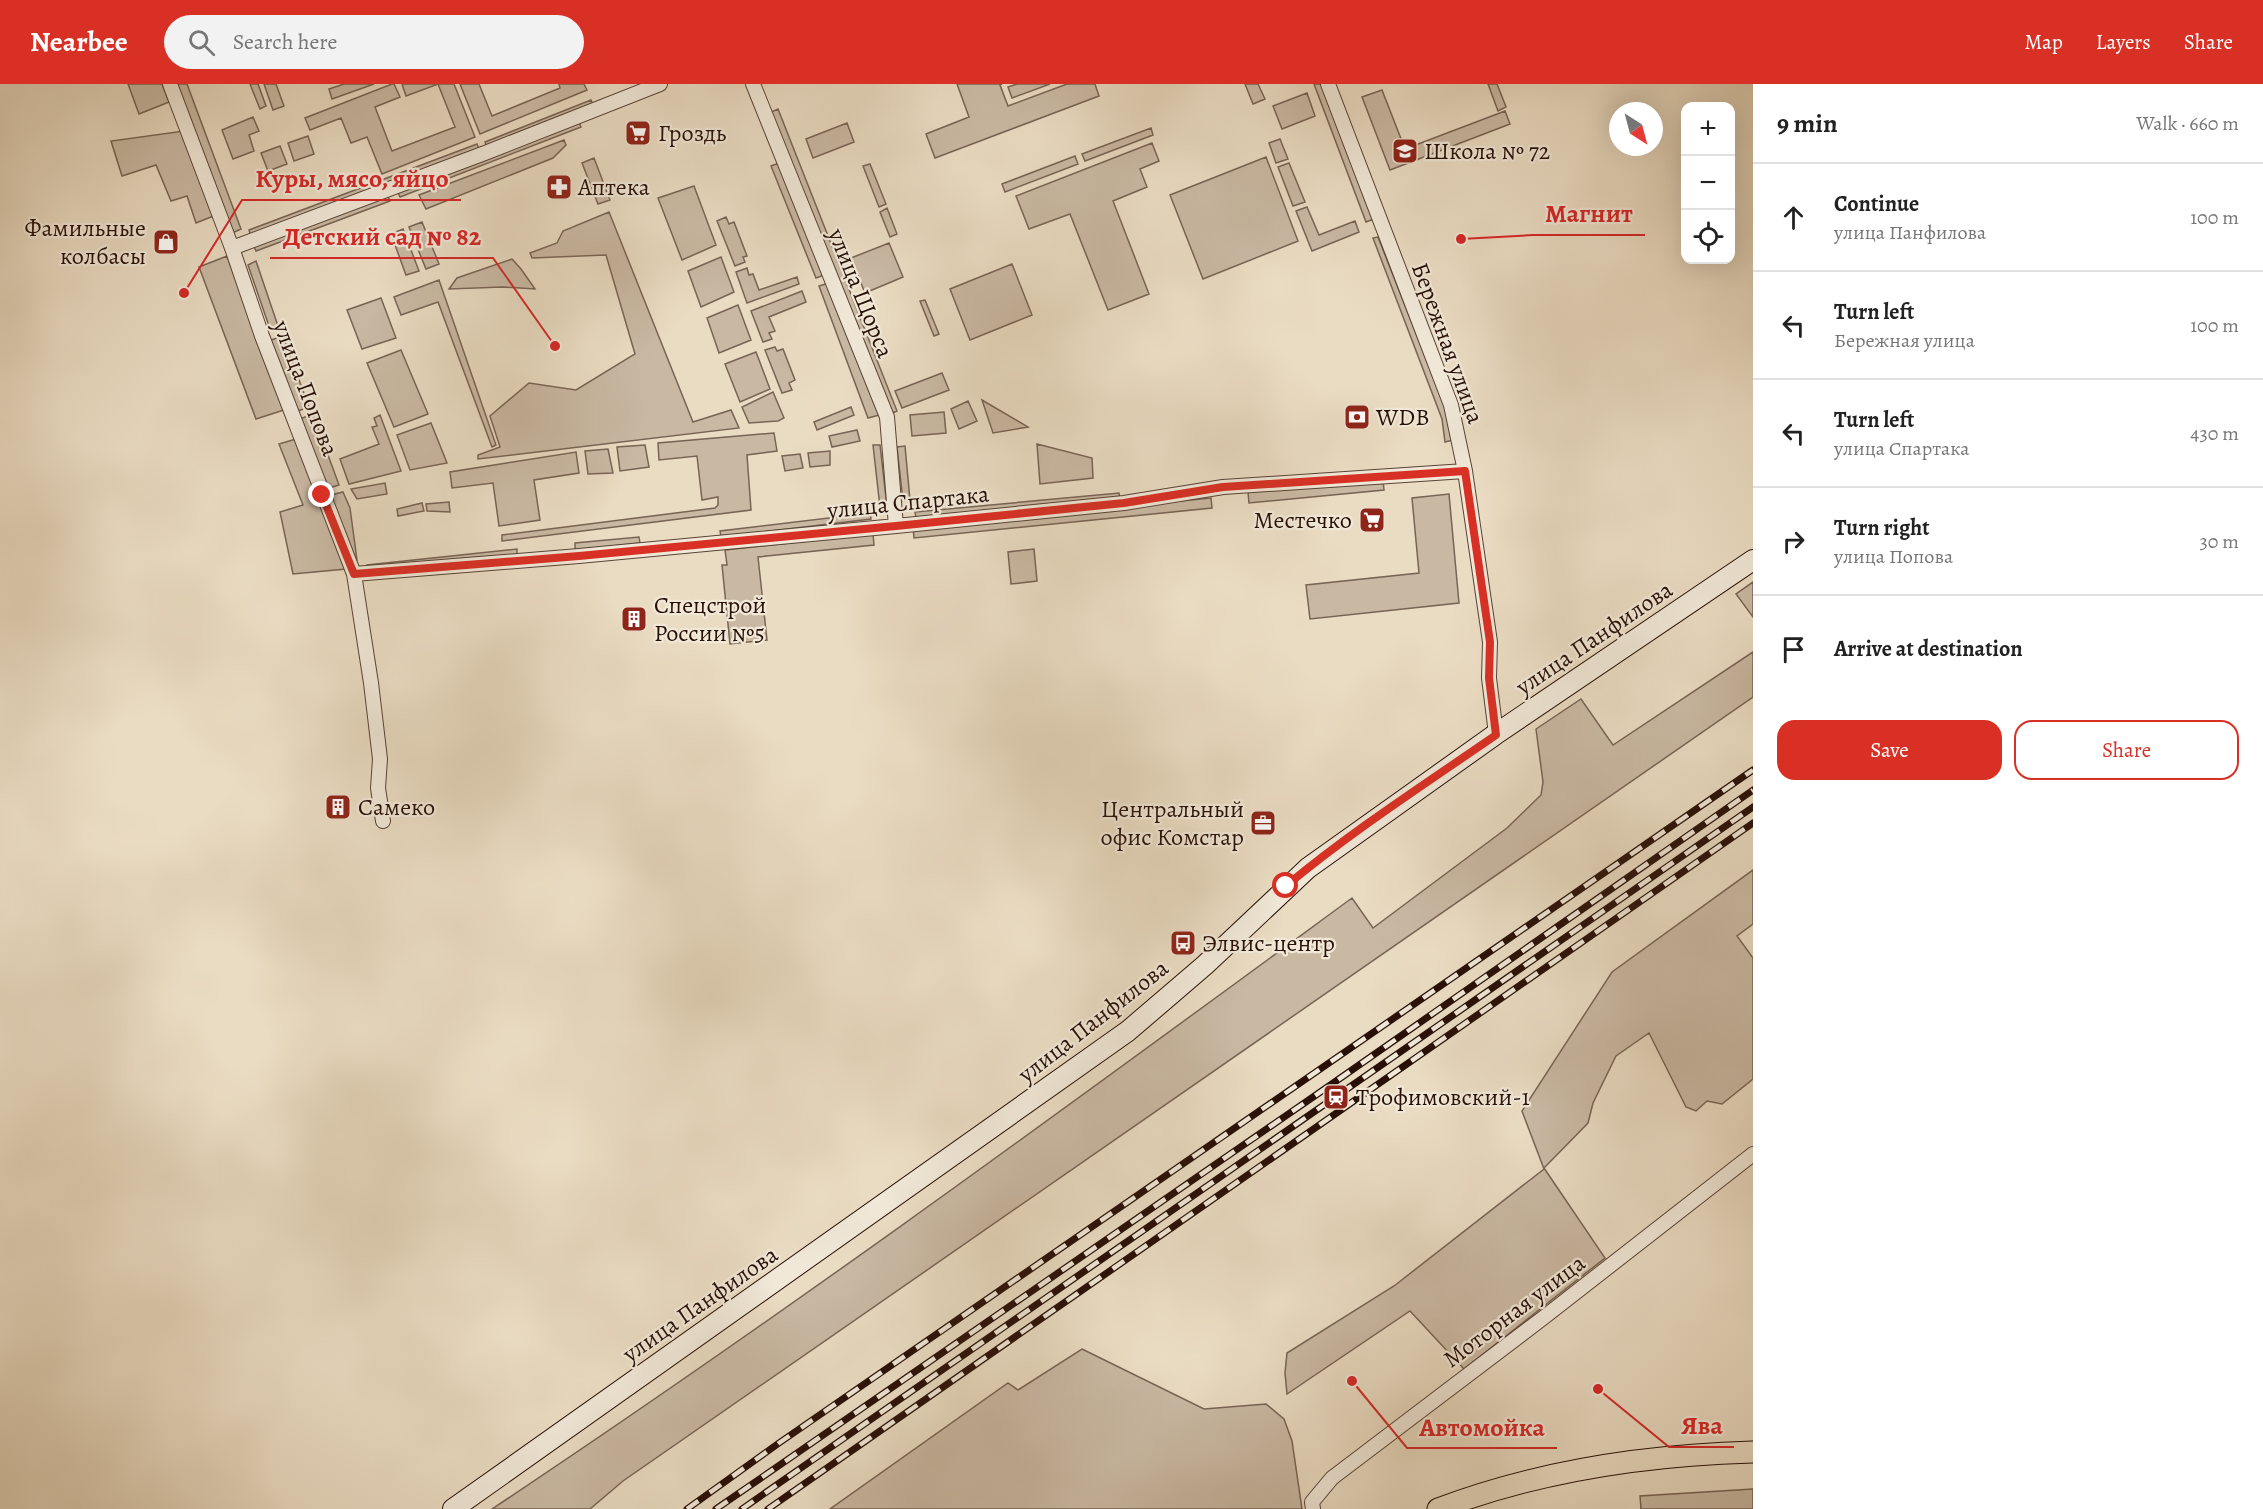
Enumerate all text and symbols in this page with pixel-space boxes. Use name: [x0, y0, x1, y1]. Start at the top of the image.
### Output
search box: [164, 15, 584, 69]
text: Nearbee: [30, 23, 128, 61]
icon: search: [185, 26, 218, 59]
text: Search here: [233, 27, 337, 57]
text: Map: [2024, 28, 2063, 56]
text: Layers: [2096, 28, 2151, 56]
text: Share: [2184, 28, 2233, 56]
north arrow: [1609, 102, 1663, 156]
map controls: [1681, 102, 1735, 264]
button: +: [1681, 102, 1735, 156]
text: 9 min: [1777, 106, 1838, 141]
text: Walk · 660 m: [2136, 110, 2239, 137]
place label: Гроздь: [658, 117, 727, 149]
supermarket icon: Гроздь: [623, 118, 653, 148]
place label: Школа № 72: [1424, 135, 1550, 167]
school or university icon: Школа № 72: [1390, 136, 1420, 166]
callout: Куры, мясо, яйцо: [242, 156, 461, 200]
button: −: [1681, 156, 1735, 210]
text: Куры, мясо, яйцо: [255, 161, 449, 196]
place label: Аптека: [577, 171, 650, 203]
pharmacy icon: Аптека: [544, 172, 574, 202]
text: Continue: [1834, 189, 1919, 219]
callout: Магнит: [1533, 191, 1645, 235]
text: Магнит: [1545, 196, 1633, 231]
icon: ahead: [1777, 201, 1810, 234]
text: 100 m: [2190, 204, 2239, 231]
button: locate: [1681, 210, 1735, 264]
place label: Фамильные колбасы: [25, 212, 146, 272]
callout: Детский сад № 82: [270, 214, 493, 258]
text: Детский сад № 82: [283, 219, 482, 254]
text: улица Панфилова: [1834, 219, 1986, 246]
street label: улица Щорса: [820, 223, 901, 362]
shop icon: Фамильные колбасы: [151, 227, 181, 257]
street label: Бережная улица: [1404, 258, 1492, 428]
text: Turn left: [1834, 297, 1914, 327]
icon: left: [1777, 309, 1810, 342]
text: 100 m: [2190, 312, 2239, 339]
street label: улица Попова: [265, 315, 347, 460]
text: Бережная улица: [1834, 327, 1975, 354]
place label: WDB: [1375, 401, 1430, 433]
bank icon: WDB: [1342, 402, 1372, 432]
text: Turn left: [1834, 405, 1914, 435]
icon: left: [1777, 417, 1810, 450]
text: 430 m: [2190, 420, 2239, 447]
text: улица Спартака: [1834, 435, 1970, 462]
street label: улица Спартака: [824, 478, 991, 527]
route end: [308, 481, 334, 507]
place label: Местечко: [1254, 504, 1352, 536]
supermarket icon: Местечко: [1357, 505, 1387, 535]
text: Turn right: [1834, 513, 1930, 543]
icon: right: [1777, 525, 1810, 558]
text: 30 m: [2199, 528, 2239, 555]
text: улица Попова: [1834, 543, 1953, 570]
street label: улица Панфилова: [1508, 574, 1679, 703]
place label: Спецстрой России №5: [654, 589, 766, 649]
building icon: Спецстрой России №5: [619, 604, 649, 634]
icon: arrive: [1777, 633, 1810, 666]
text: Arrive at destination: [1834, 634, 2023, 664]
button: Save: [1777, 720, 2002, 780]
button: Share: [2014, 720, 2239, 780]
place label: Самеко: [358, 791, 435, 823]
building icon: Самеко: [323, 792, 353, 822]
place label: Центральный офис Комстар: [1101, 793, 1244, 853]
office icon: Центральный офис Комстар: [1248, 808, 1278, 838]
route start: [1272, 872, 1298, 898]
place label: Элвис-центр: [1202, 927, 1335, 959]
bus stop icon: Элвис-центр: [1168, 928, 1198, 958]
street label: улица Панфилова: [1010, 952, 1175, 1090]
place label: Трофимовский-1: [1356, 1081, 1530, 1113]
station icon: Трофимовский-1: [1321, 1082, 1351, 1112]
street label: улица Панфилова: [615, 1238, 784, 1370]
street label: Моторная улица: [1436, 1247, 1592, 1375]
callout: Ява: [1669, 1403, 1734, 1447]
callout: Автомойка: [1407, 1404, 1557, 1448]
text: Ява: [1681, 1408, 1723, 1443]
text: Автомойка: [1418, 1410, 1545, 1445]

